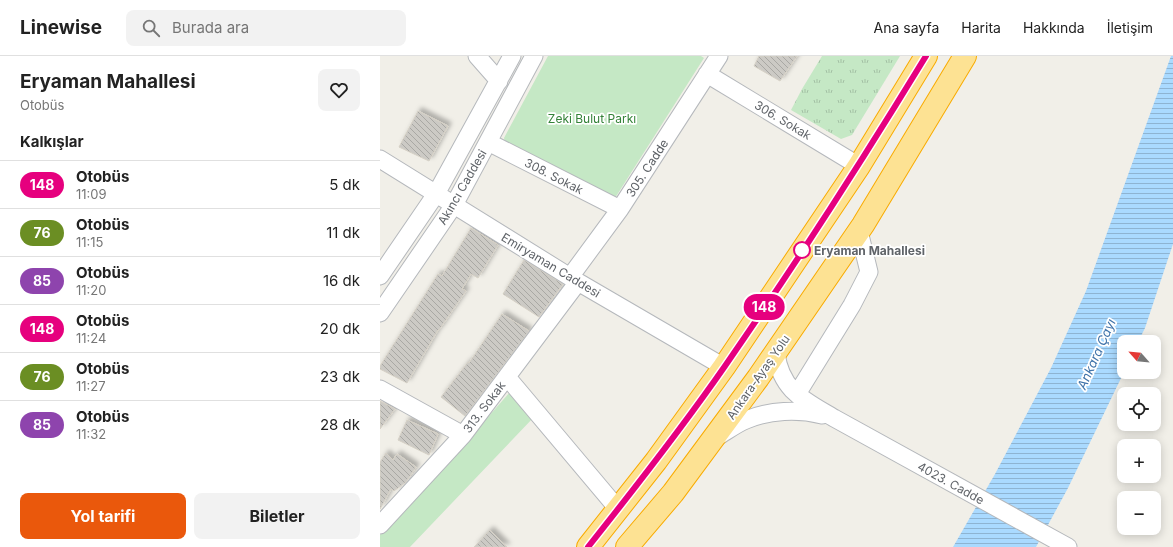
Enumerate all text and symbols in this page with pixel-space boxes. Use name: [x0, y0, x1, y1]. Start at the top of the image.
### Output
search box: [126, 10, 406, 46]
text: Linewise: [20, 16, 102, 39]
icon: search: [140, 17, 162, 39]
text: Burada ara: [172, 18, 249, 37]
text: Ana sayfa: [874, 19, 939, 36]
text: Harita: [961, 19, 1001, 36]
text: Hakkında: [1023, 19, 1085, 36]
text: İletişim: [1107, 19, 1153, 36]
button: heart: [318, 69, 360, 111]
text: Eryaman Mahallesi: [20, 70, 196, 93]
text: Otobüs: [20, 97, 64, 113]
street label: 306. Sokak: [752, 97, 814, 143]
park label: Zeki Bulut Parkı: [548, 111, 636, 126]
text: Kalkışlar: [20, 132, 84, 151]
street label: 305. Cadde: [623, 136, 671, 200]
street label: Akıncı Caddesi: [434, 147, 490, 227]
street label: 308. Sokak: [522, 155, 586, 197]
text: Otobüs: [76, 167, 129, 186]
text: 5 dk: [329, 175, 360, 194]
text: 148: [30, 176, 54, 193]
text: 11:09: [76, 186, 107, 202]
text: Otobüs: [76, 215, 129, 234]
text: 11 dk: [326, 223, 360, 242]
text: 76: [33, 224, 51, 241]
street label: Emiryaman Caddesi: [499, 229, 603, 301]
text: 11:15: [76, 234, 104, 250]
marker: Eryaman Mahallesi: [793, 241, 811, 259]
place label: Eryaman Mahallesi: [814, 243, 925, 258]
text: Otobüs: [76, 263, 129, 282]
text: 16 dk: [323, 271, 360, 290]
text: 85: [33, 272, 51, 289]
text: 11:20: [76, 282, 106, 298]
line badge: 148: [741, 294, 787, 320]
text: 148: [752, 298, 776, 315]
text: Otobüs: [76, 311, 129, 330]
water label: Ankara Çayı: [1073, 316, 1119, 393]
text: 20 dk: [320, 319, 360, 338]
text: 148: [30, 320, 54, 337]
text: 11:24: [76, 330, 106, 346]
street label: Ankara-Ayaş Yolu: [723, 332, 793, 422]
north arrow: [1117, 335, 1161, 379]
map controls: [1117, 335, 1161, 535]
text: Otobüs: [76, 359, 129, 378]
text: 23 dk: [320, 367, 360, 386]
text: 76: [33, 368, 51, 385]
text: 11:27: [76, 378, 106, 394]
street label: 313. Sokak: [460, 378, 509, 436]
button: locate: [1117, 387, 1161, 431]
text: Otobüs: [76, 407, 129, 426]
text: 28 dk: [320, 415, 360, 434]
text: 85: [33, 416, 51, 433]
text: 11:32: [76, 426, 106, 442]
button: +: [1117, 439, 1161, 483]
street label: 4023. Cadde: [915, 459, 987, 507]
button: −: [1117, 491, 1161, 535]
button: Yol tarifi: [20, 493, 186, 539]
button: Biletler: [194, 493, 360, 539]

